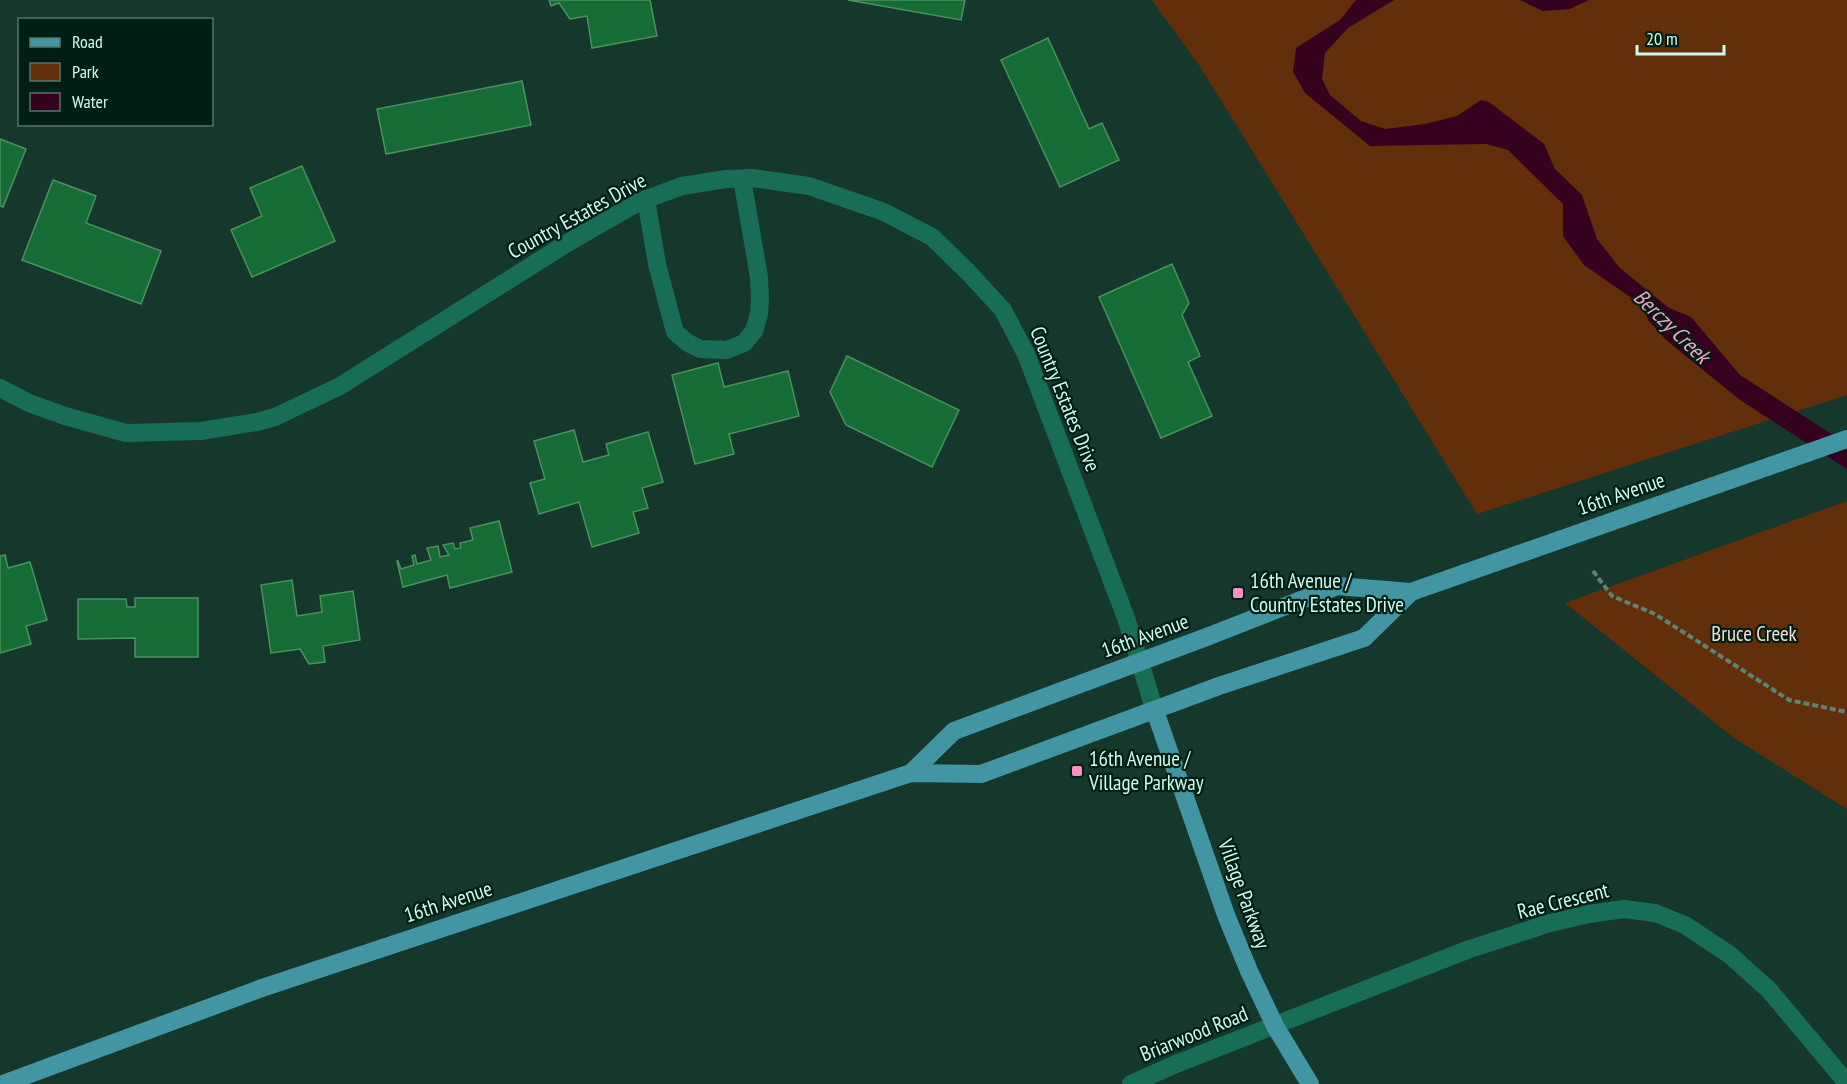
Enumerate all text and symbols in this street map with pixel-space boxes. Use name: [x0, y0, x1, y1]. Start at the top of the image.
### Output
legend: [18, 18, 213, 126]
scale bar: [1637, 18, 1724, 56]
text: 20 m: [1646, 27, 1678, 50]
text: Road: [72, 30, 103, 53]
text: Park: [72, 60, 99, 83]
text: Water: [72, 90, 108, 113]
street label: Country Estates Drive: [503, 166, 651, 265]
water label: Berczy Creek: [1628, 283, 1718, 371]
street label: Country Estates Drive: [1024, 322, 1107, 475]
street label: 16th Avenue: [1573, 466, 1668, 521]
place label: 16th Avenue / Country Estates Drive: [1250, 567, 1404, 618]
marker: 16th Avenue / Country Estates Drive: [1231, 586, 1245, 600]
street label: 16th Avenue: [1097, 607, 1192, 664]
park label: Bruce Creek: [1711, 620, 1797, 647]
place label: 16th Avenue / Village Parkway: [1088, 745, 1204, 796]
marker: 16th Avenue / Village Parkway: [1070, 764, 1084, 778]
street label: Village Parkway: [1212, 834, 1277, 952]
street label: 16th Avenue: [400, 875, 495, 928]
street label: Rae Crescent: [1514, 876, 1612, 925]
street label: Briarwood Road: [1136, 1000, 1252, 1067]

